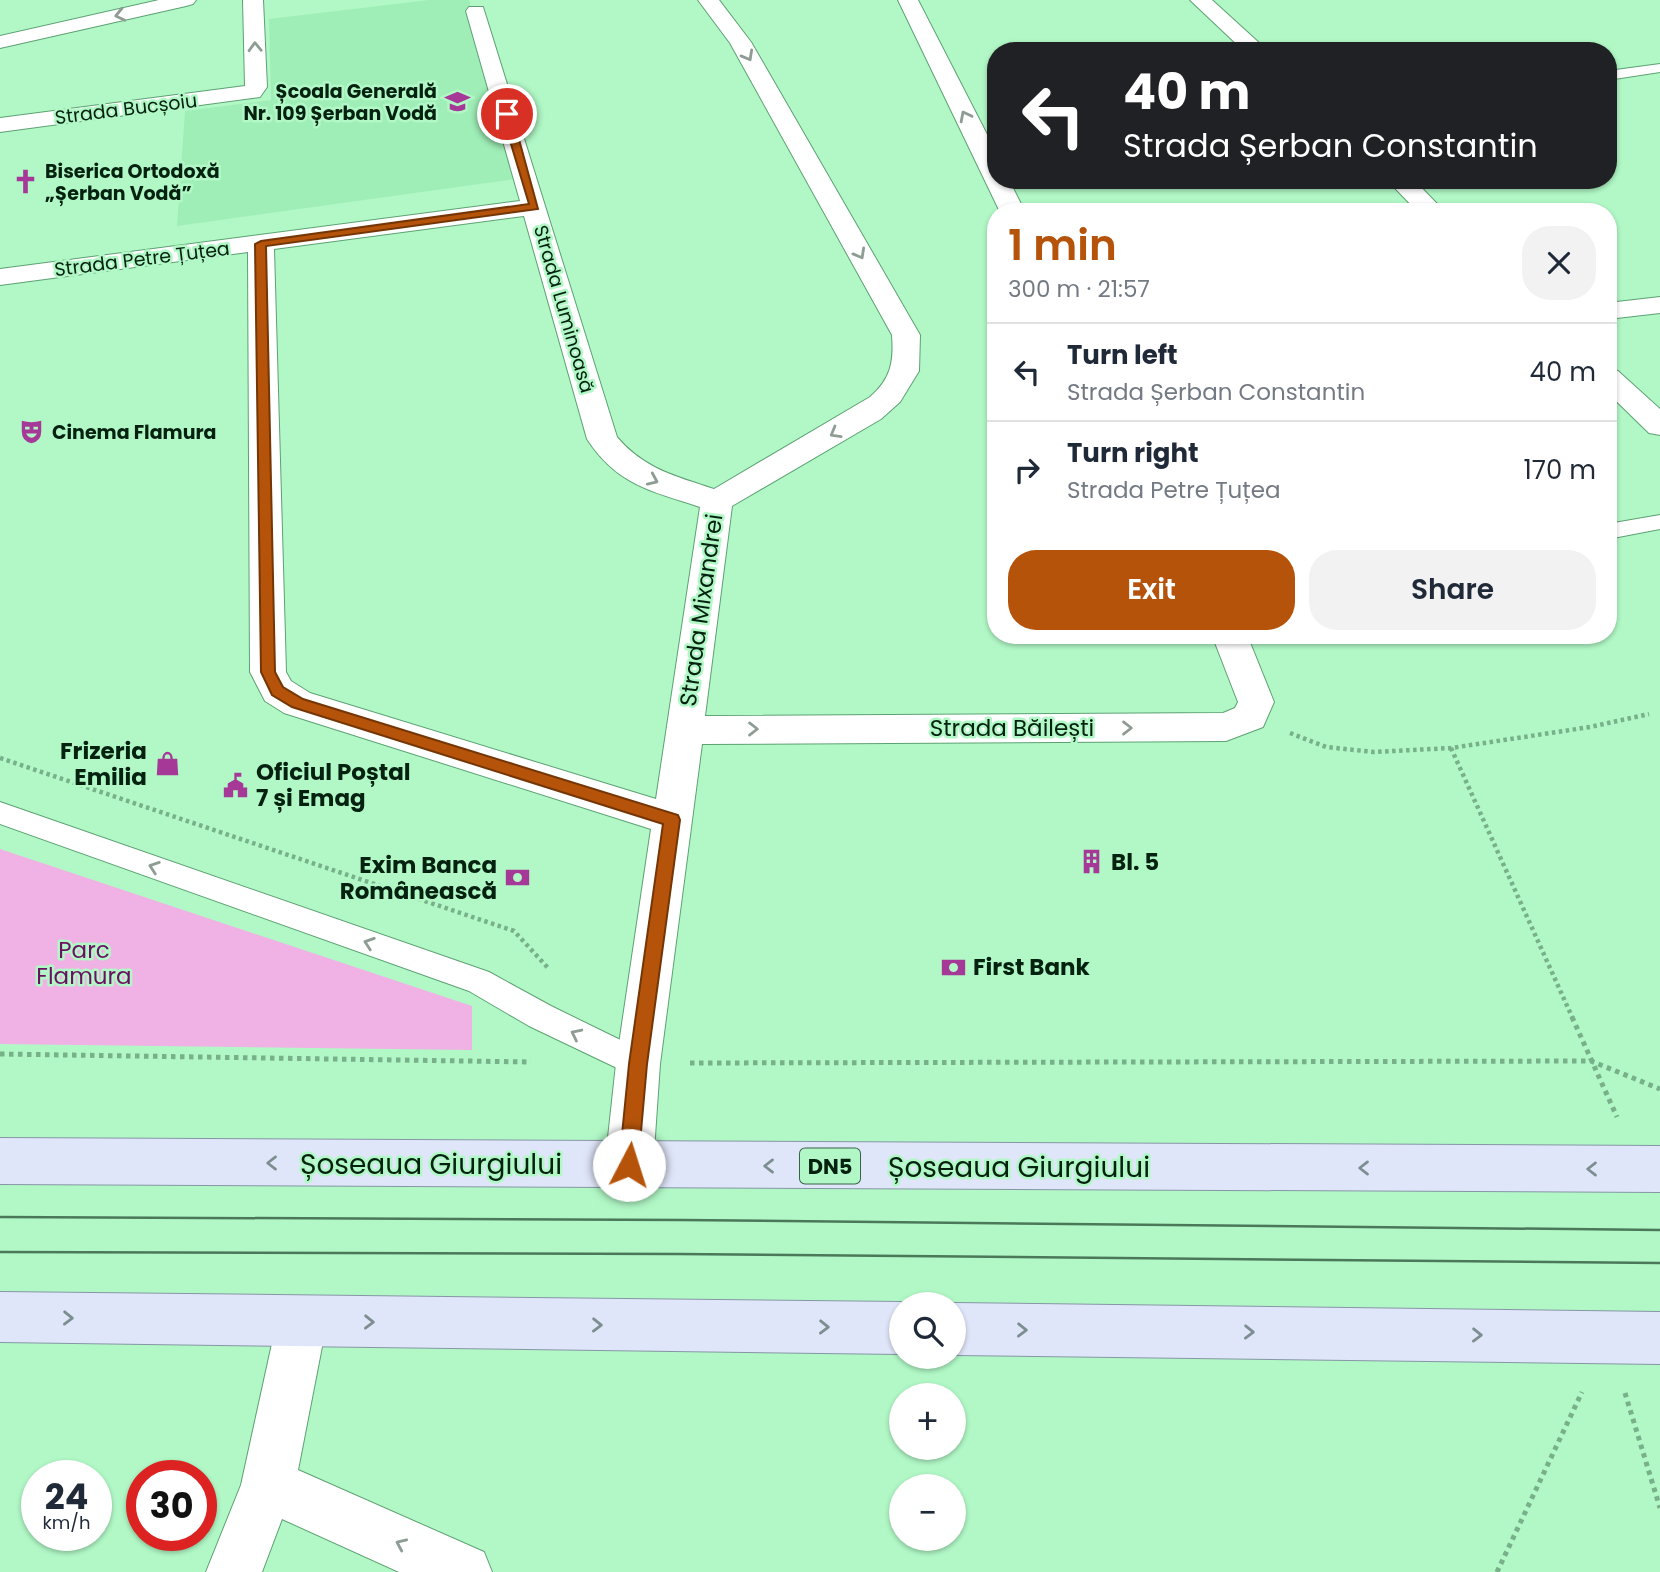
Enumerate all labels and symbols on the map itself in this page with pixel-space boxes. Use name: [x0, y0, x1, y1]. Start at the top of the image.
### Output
one-way arrow: [114, 7, 126, 21]
one-way arrow: [247, 41, 263, 52]
one-way arrow: [740, 48, 753, 61]
place label: Școala Generală Nr. 109 Șerban Vodă: [243, 78, 437, 127]
pin: [477, 84, 537, 144]
street label: Strada Bucșoiu: [53, 87, 199, 131]
school or university icon: Școala Generală Nr. 109 Șerban Vodă: [443, 88, 471, 116]
one-way arrow: [959, 111, 973, 124]
place label: Biserica Ortodoxă „Șerban Vodă”: [45, 158, 220, 207]
church icon: Biserica Ortodoxă „Șerban Vodă”: [11, 168, 39, 196]
street label: Strada Luminoasă: [527, 222, 601, 396]
street label: Strada Petre Țuțea: [53, 235, 231, 283]
one-way arrow: [852, 246, 865, 259]
theatre icon: Cinema Flamura: [18, 418, 46, 446]
place label: Cinema Flamura: [52, 419, 217, 446]
one-way arrow: [829, 425, 842, 438]
one-way arrow: [646, 472, 658, 486]
street label: Strada Mixandrei: [672, 512, 730, 708]
street label: Strada Băilești: [930, 712, 1094, 744]
one-way arrow: [1122, 720, 1133, 736]
one-way arrow: [747, 722, 758, 737]
place label: Frizeria Emilia: [60, 735, 147, 793]
shop icon: Frizeria Emilia: [153, 750, 181, 778]
place label: Oficiul Poștal 7 și Emag: [256, 756, 411, 814]
public building icon: Oficiul Poștal 7 și Emag: [222, 771, 250, 799]
place label: Bl. 5: [1111, 846, 1159, 878]
building icon: Bl. 5: [1077, 848, 1105, 876]
place label: Exim Banca Românească: [340, 849, 497, 907]
one-way arrow: [149, 861, 161, 875]
bank icon: Exim Banca Românească: [503, 864, 531, 892]
park label: Parc Flamura: [36, 934, 132, 992]
one-way arrow: [363, 937, 376, 951]
place label: First Bank: [973, 951, 1091, 983]
bank icon: First Bank: [939, 953, 967, 981]
one-way arrow: [571, 1028, 584, 1042]
position arrow: [592, 1128, 666, 1202]
street label: Șoseaua Giurgiului: [300, 1145, 562, 1184]
road number: DN5: [800, 1148, 860, 1184]
street label: Șoseaua Giurgiului: [888, 1148, 1150, 1187]
one-way arrow: [267, 1155, 277, 1171]
one-way arrow: [764, 1158, 775, 1173]
one-way arrow: [1359, 1160, 1369, 1176]
one-way arrow: [1586, 1161, 1597, 1177]
one-way arrow: [63, 1310, 74, 1326]
one-way arrow: [364, 1314, 375, 1330]
one-way arrow: [591, 1317, 602, 1332]
one-way arrow: [819, 1319, 830, 1335]
one-way arrow: [1017, 1322, 1028, 1338]
one-way arrow: [1244, 1325, 1255, 1340]
one-way arrow: [1472, 1327, 1483, 1343]
speed limit sign: 30: [126, 1460, 217, 1551]
one-way arrow: [396, 1538, 409, 1552]

